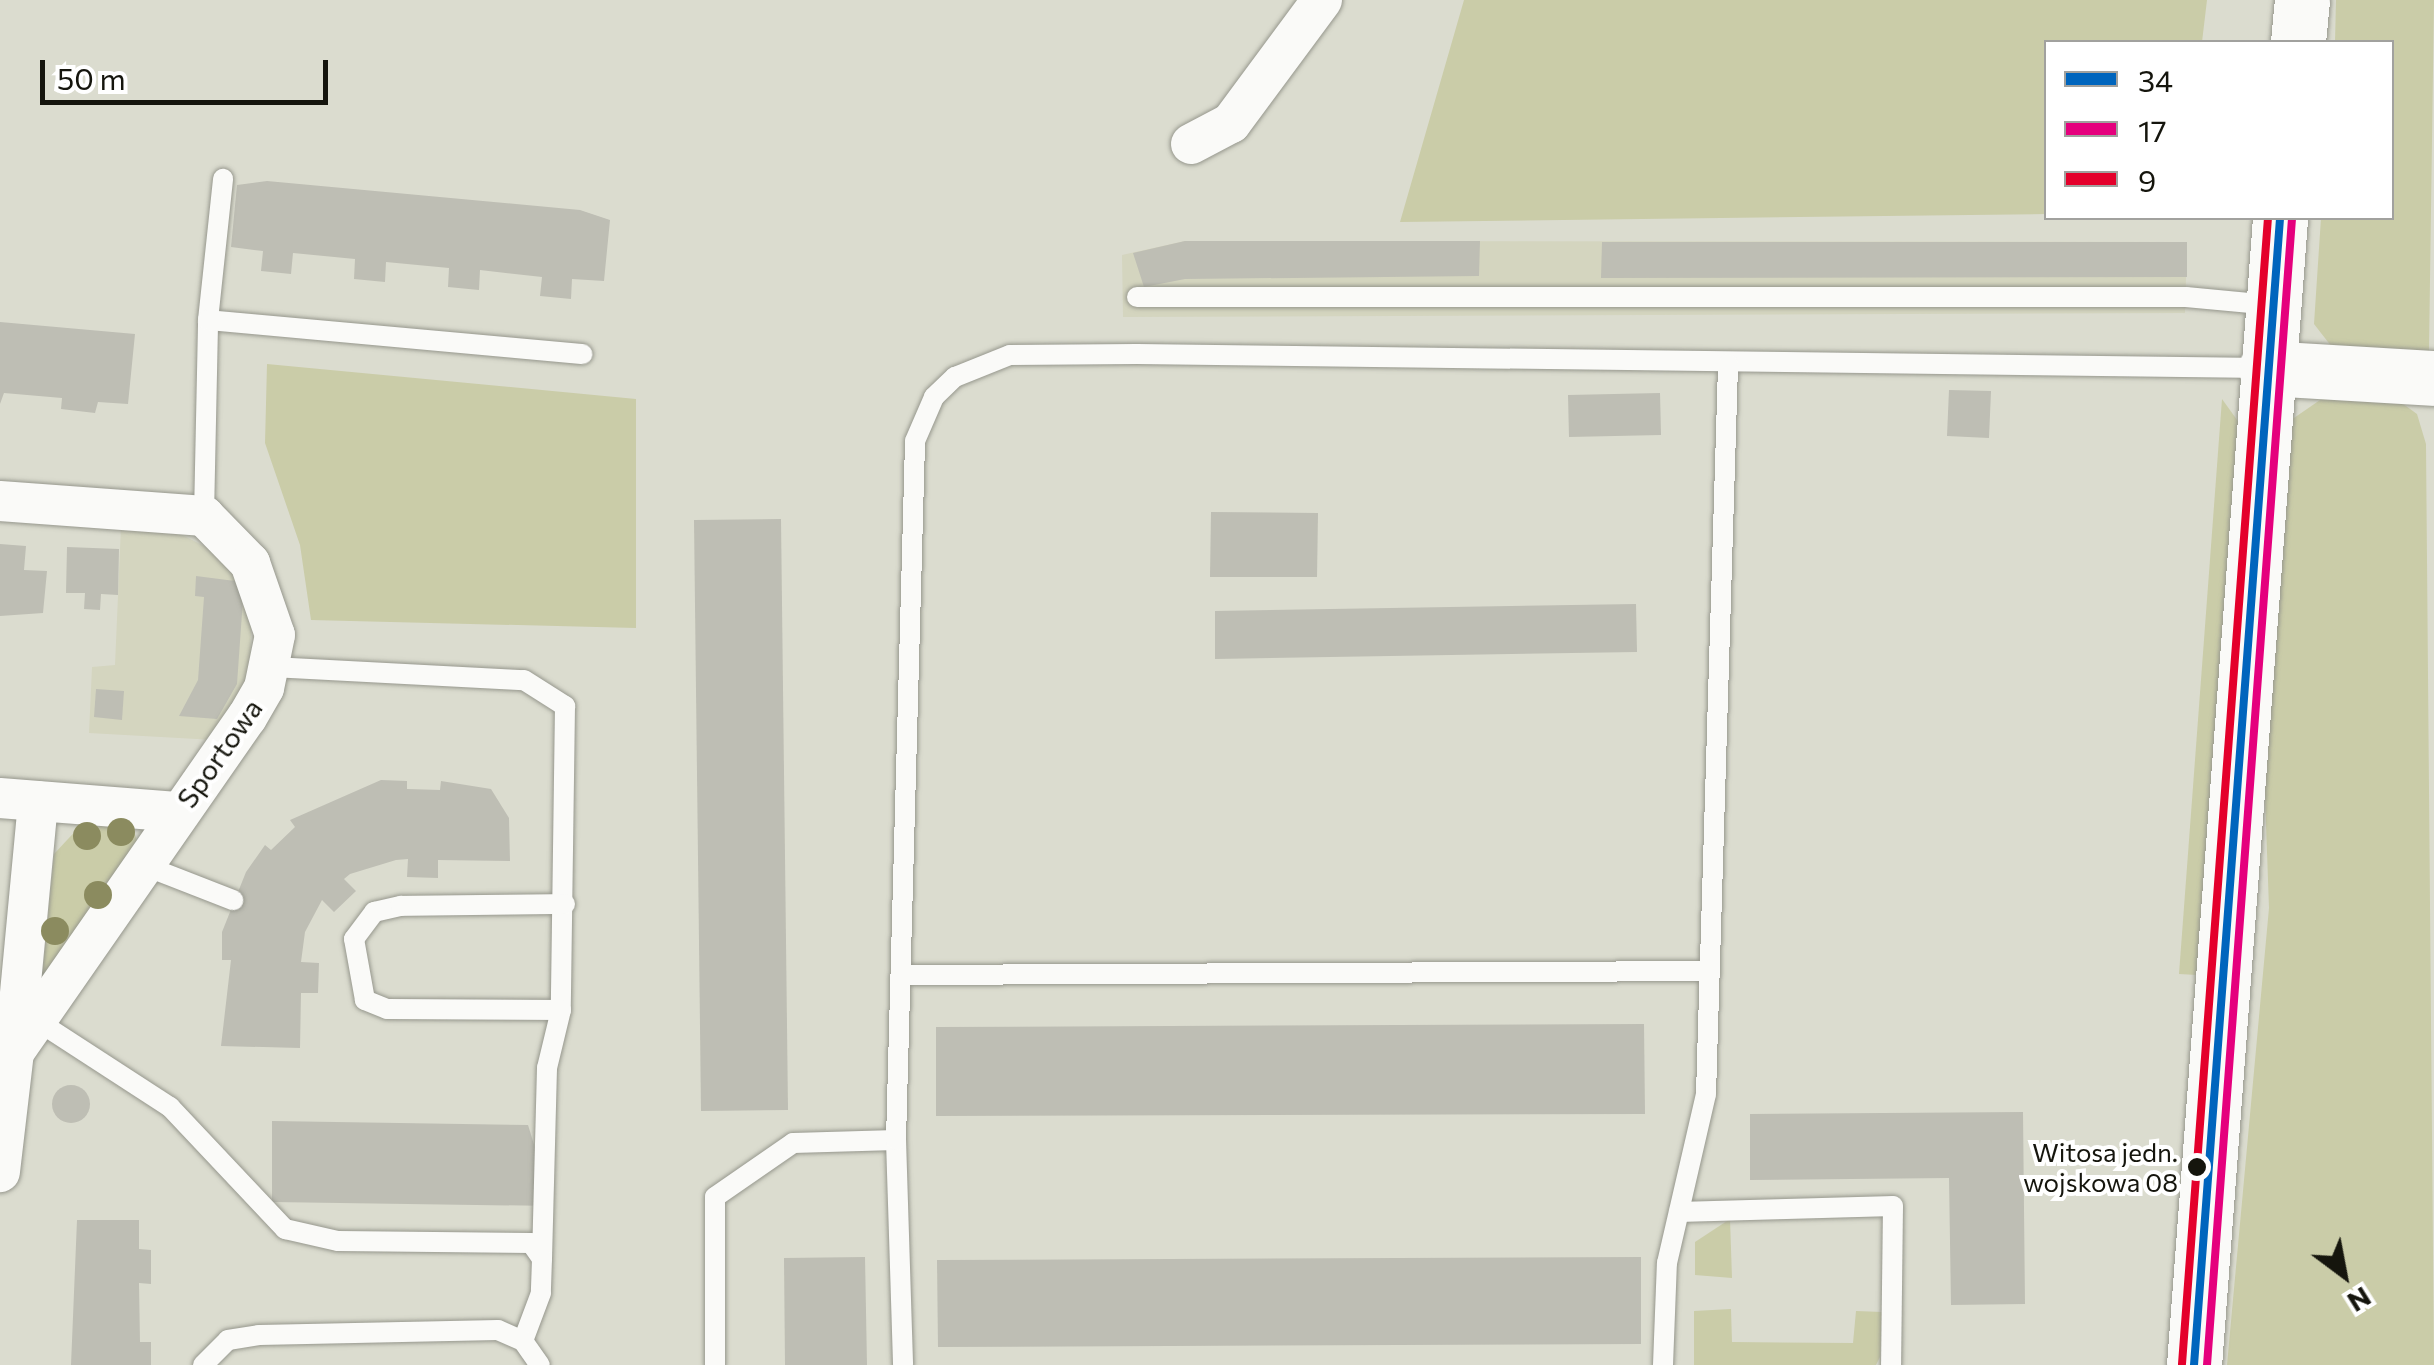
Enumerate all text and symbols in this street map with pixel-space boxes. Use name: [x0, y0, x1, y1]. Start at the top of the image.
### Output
scale bar: [45, 40, 332, 102]
legend: [2044, 40, 2394, 220]
text: 50 m: [57, 59, 126, 96]
text: 34: [2138, 61, 2173, 98]
text: 17: [2138, 111, 2167, 148]
text: 9: [2138, 161, 2156, 198]
street label: Sportowa: [169, 692, 269, 814]
place label: Witosa jedn. wojskowa 08: [2023, 1136, 2178, 1198]
marker: Witosa jedn. wojskowa 08: [2187, 1157, 2207, 1177]
north arrow: [2294, 1225, 2394, 1325]
text: N: [2342, 1280, 2378, 1320]

